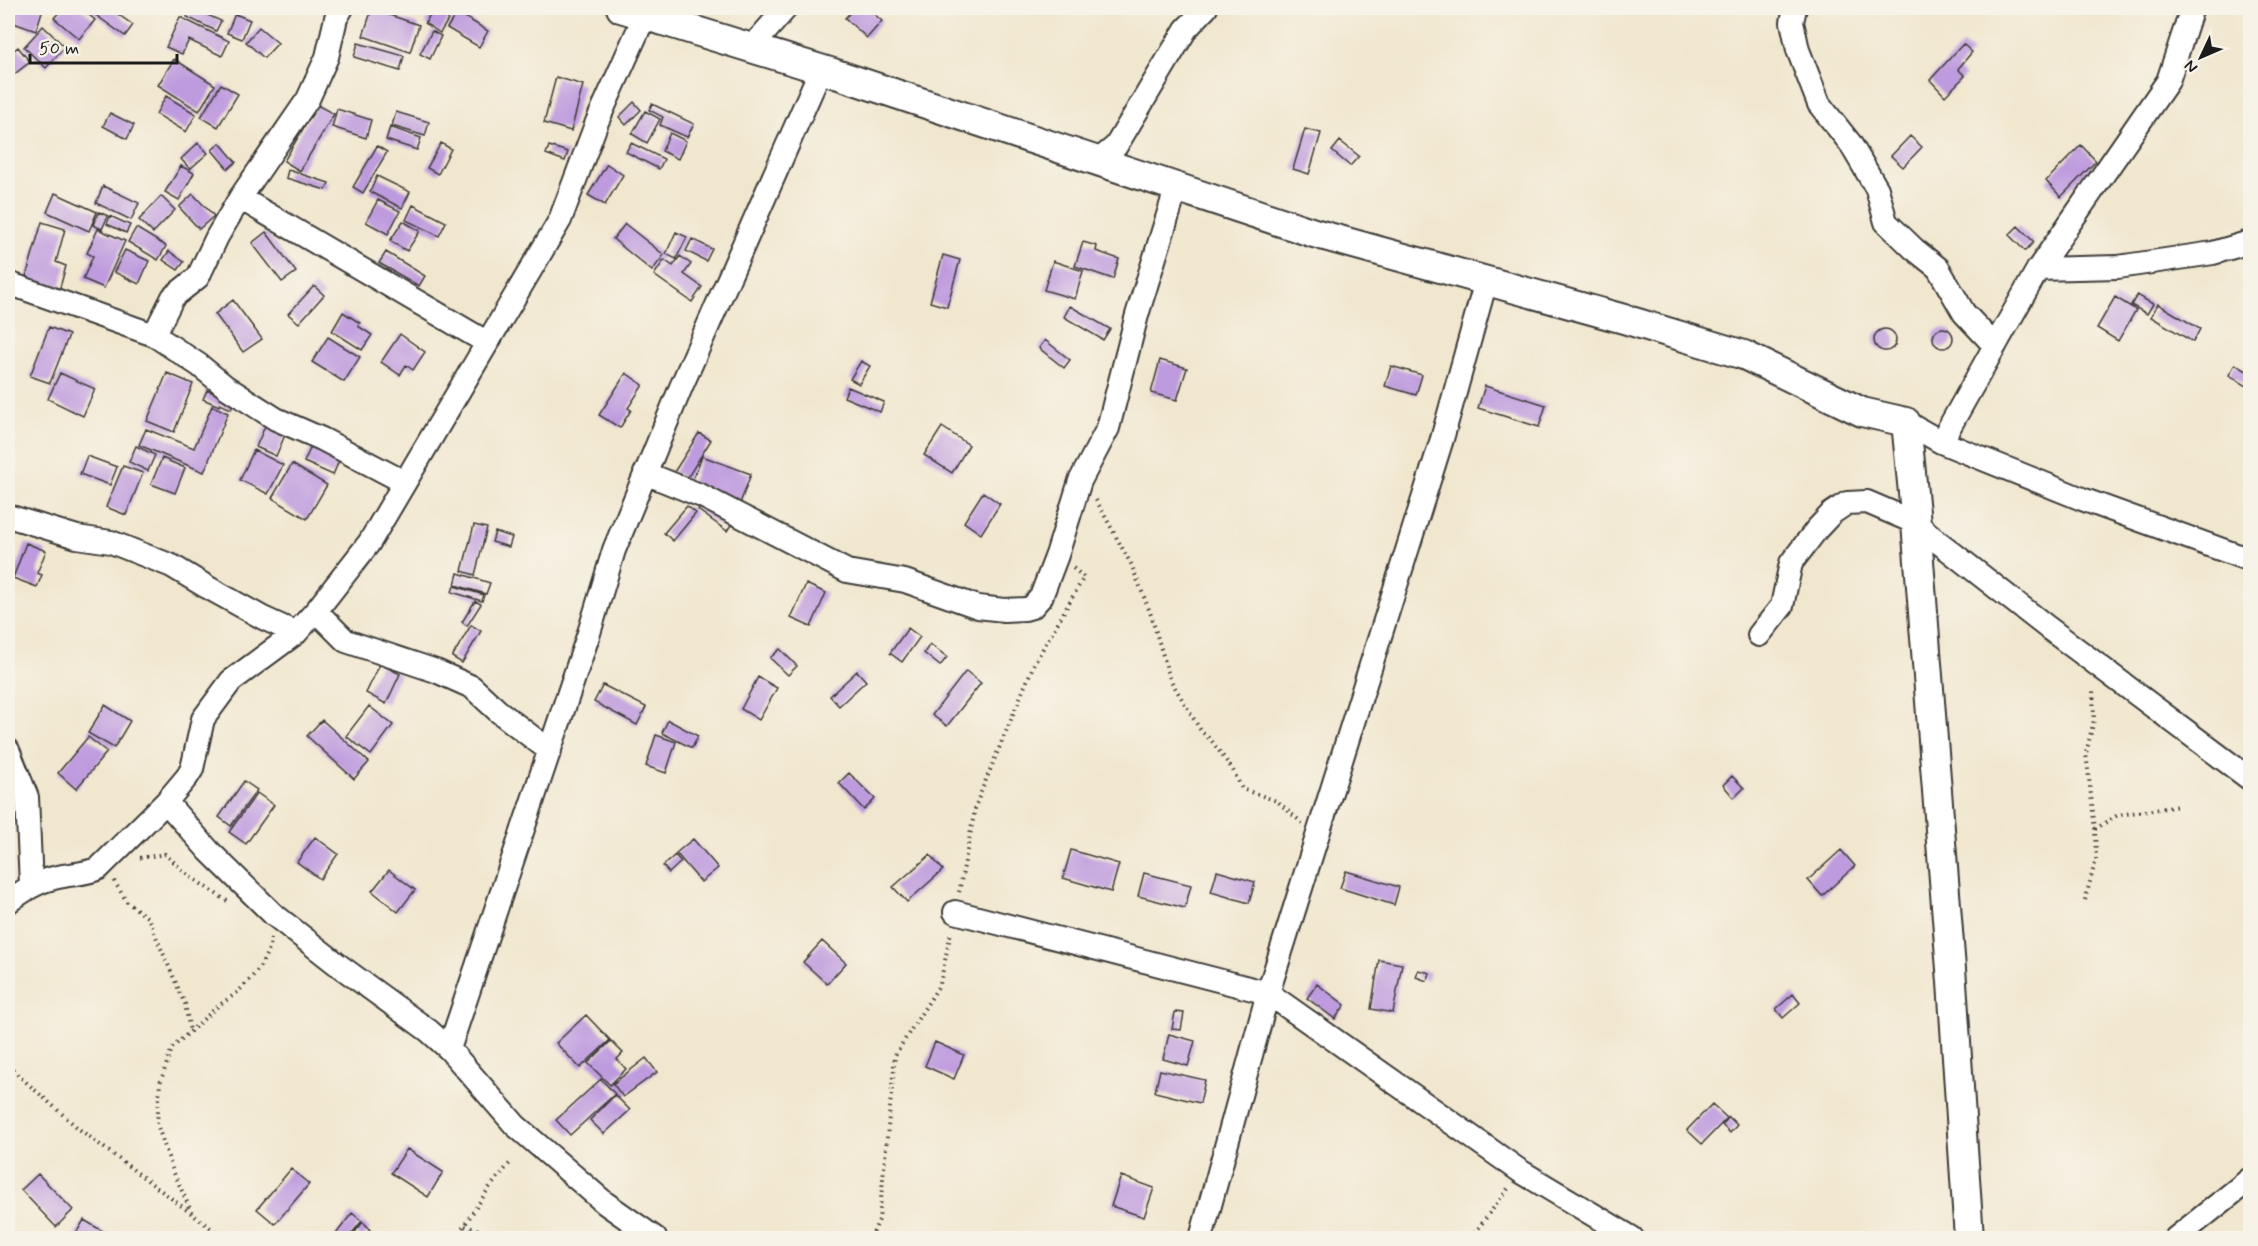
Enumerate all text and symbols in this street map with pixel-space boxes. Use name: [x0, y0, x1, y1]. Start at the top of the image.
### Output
scale bar: [30, 27, 177, 65]
north arrow: [2171, 27, 2231, 87]
text: 50 m: [39, 37, 79, 61]
text: N: [2180, 55, 2203, 78]

